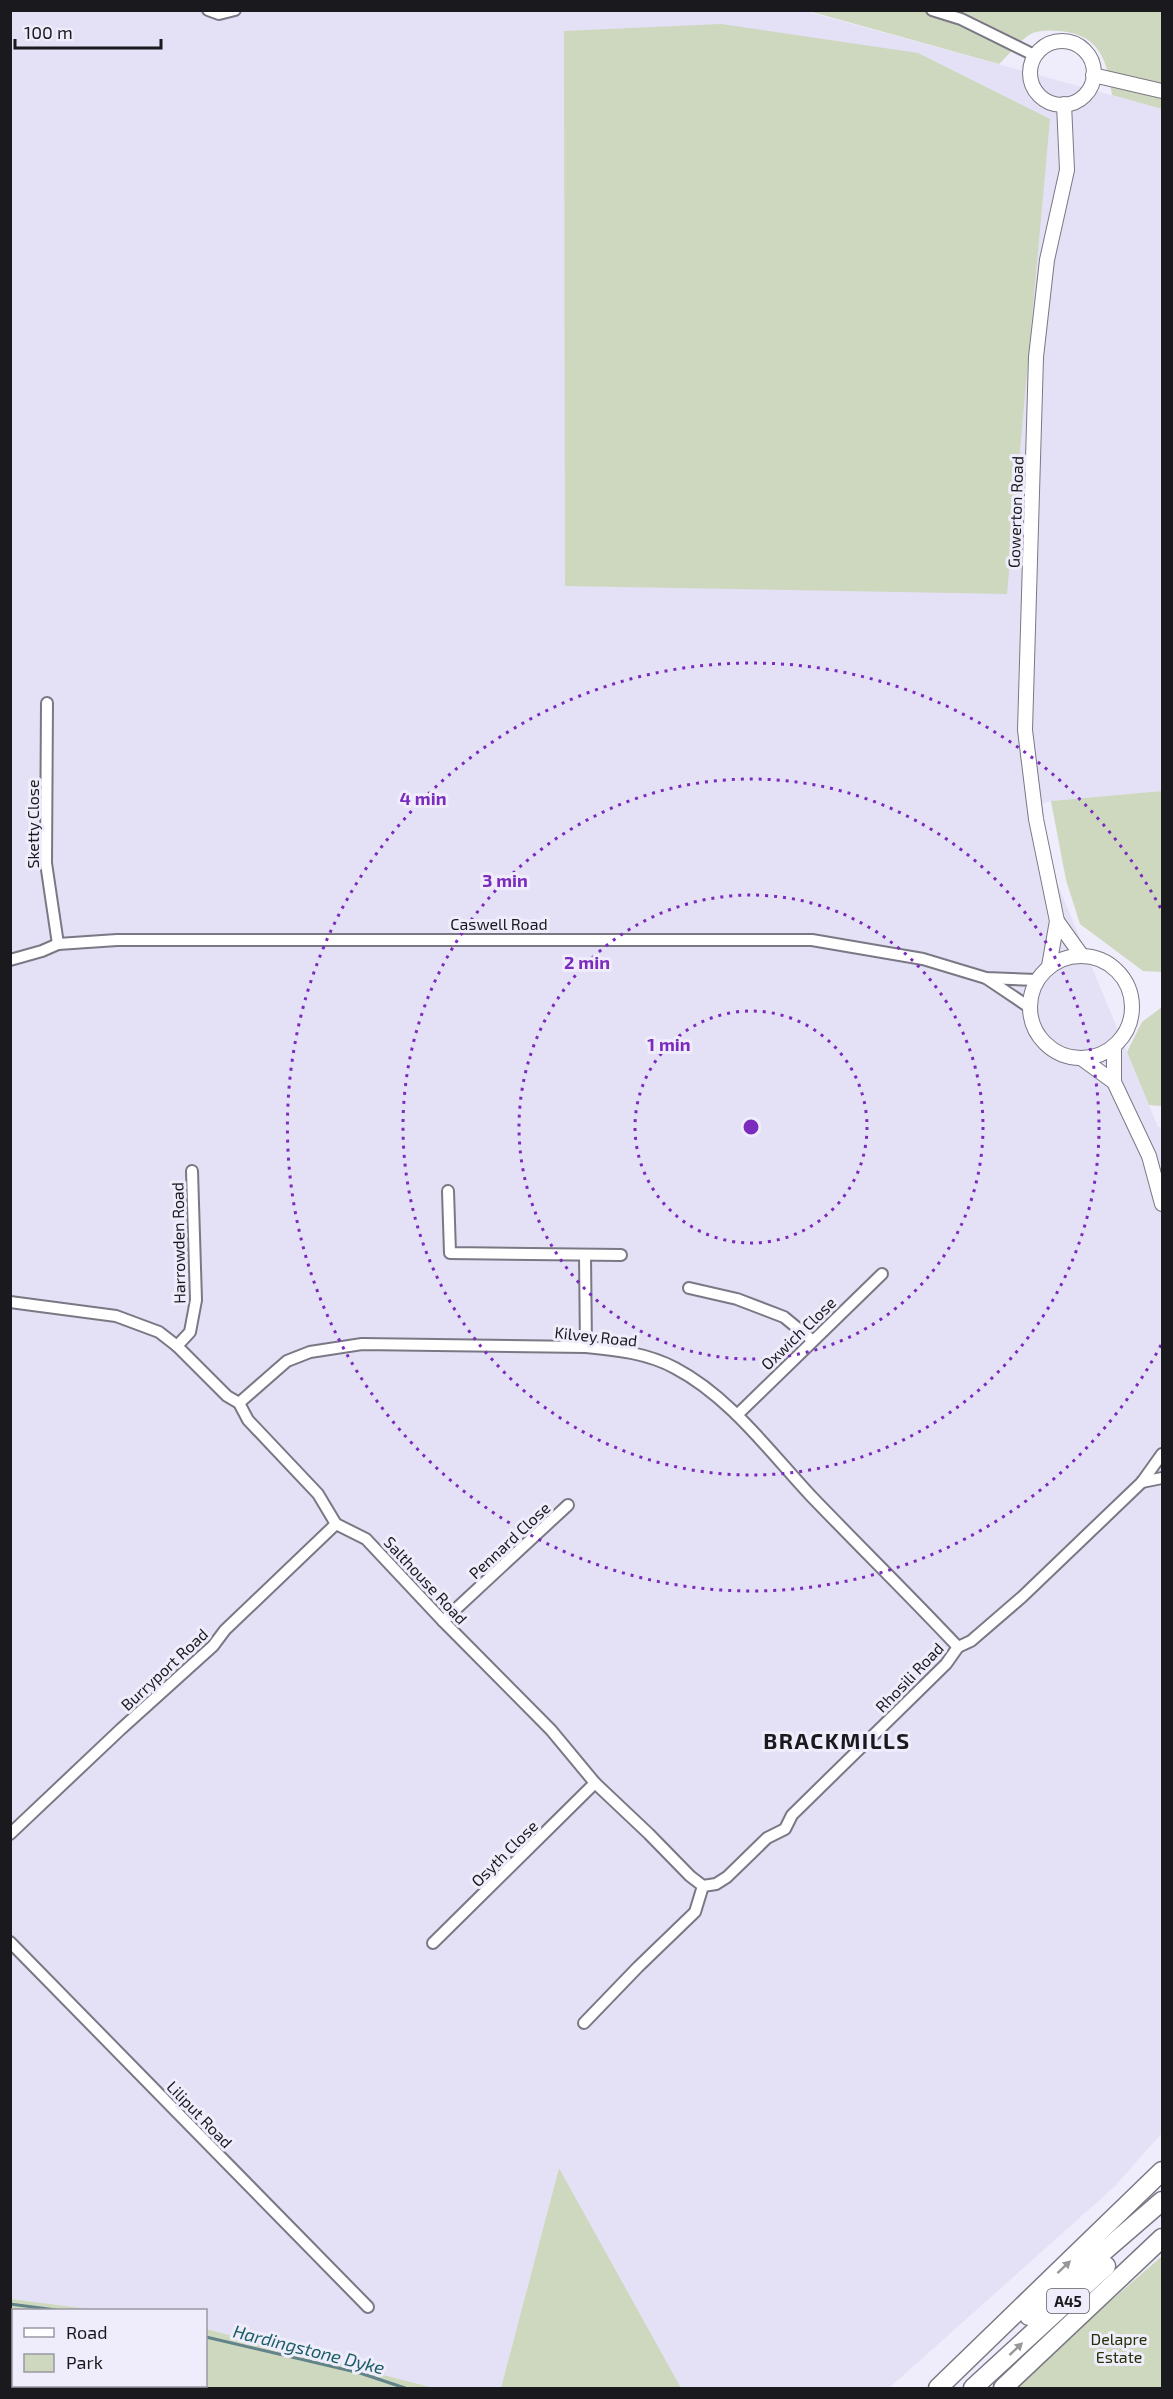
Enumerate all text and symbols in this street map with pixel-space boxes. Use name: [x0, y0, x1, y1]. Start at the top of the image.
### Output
scale bar: [15, 12, 160, 50]
text: 100 m: [24, 21, 73, 43]
street label: Gowerton Road: [1004, 456, 1026, 568]
street label: Sketty Close: [23, 779, 42, 869]
text: 4 min: [400, 787, 447, 809]
text: 3 min: [482, 869, 528, 891]
street label: Caswell Road: [450, 914, 548, 933]
text: 2 min: [564, 951, 610, 973]
text: 1 min: [647, 1033, 691, 1055]
centre of rings: [741, 1117, 761, 1137]
street label: Harrowden Road: [167, 1182, 189, 1304]
street label: Oxwich Close: [757, 1293, 839, 1373]
street label: Kilvey Road: [554, 1322, 638, 1350]
street label: Pennard Close: [464, 1498, 554, 1582]
street label: Salthouse Road: [380, 1532, 472, 1628]
street label: Burryport Road: [117, 1624, 211, 1714]
street label: Rhosili Road: [871, 1638, 947, 1716]
district label: BRACKMILLS: [763, 1727, 911, 1753]
street label: Osyth Close: [467, 1816, 541, 1890]
street label: Liliput Road: [163, 2077, 237, 2151]
one-way arrow: [1057, 2260, 1072, 2274]
road number: A45: [1047, 2289, 1089, 2313]
legend: [12, 2309, 207, 2387]
water label: Hardingstone Dyke: [231, 2320, 387, 2379]
text: Road: [66, 2321, 107, 2343]
park label: Delapre Estate: [1091, 2329, 1147, 2366]
one-way arrow: [1009, 2342, 1024, 2356]
text: Park: [66, 2351, 103, 2373]

